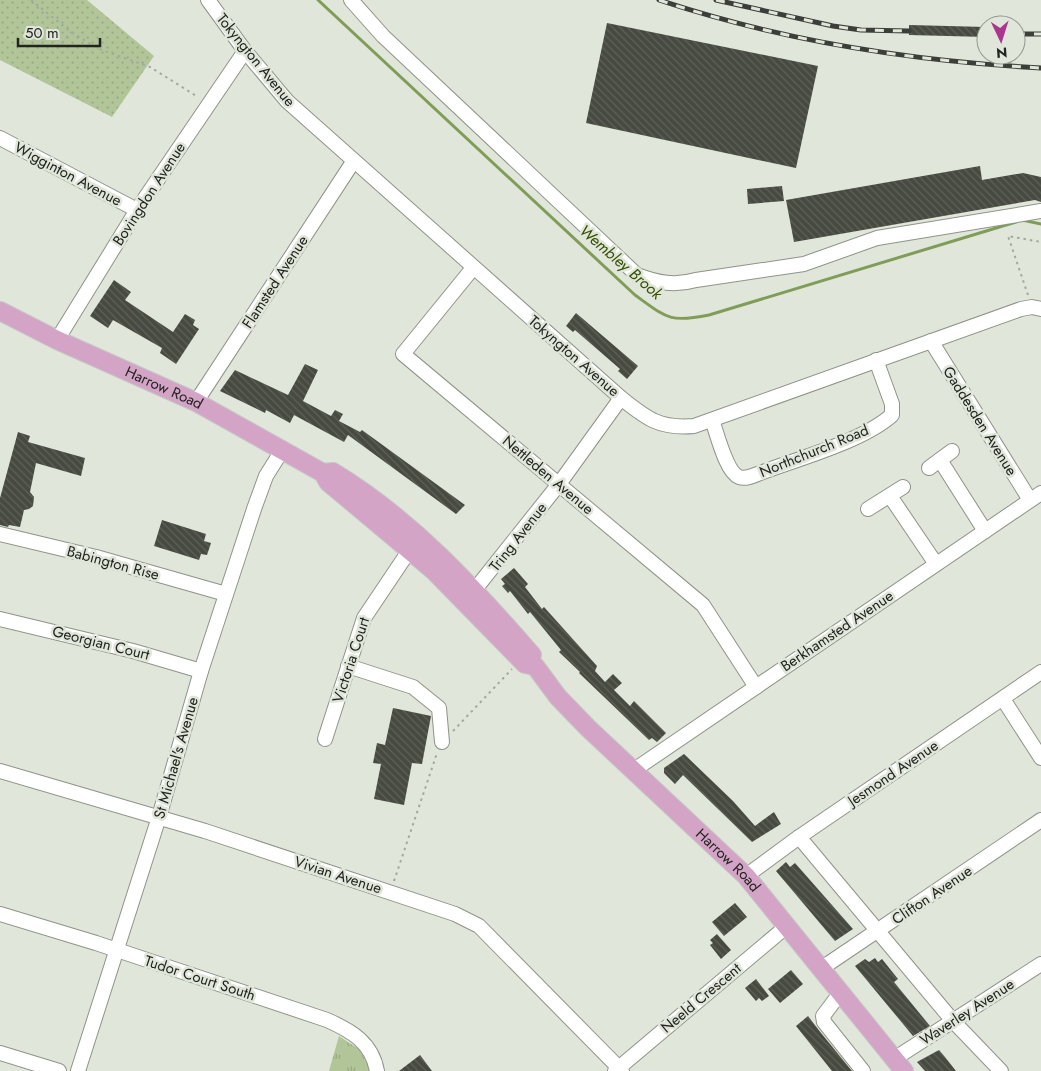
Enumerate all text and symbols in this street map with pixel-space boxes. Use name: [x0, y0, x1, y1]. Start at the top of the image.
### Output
street label: Tokyngton Avenue: [211, 9, 301, 112]
scale bar: [18, 15, 100, 47]
north arrow: [976, 15, 1026, 65]
text: 50 m: [25, 22, 59, 44]
text: N: [996, 43, 1008, 63]
street label: Wigginton Avenue: [11, 136, 126, 212]
street label: Bovingdon Avenue: [107, 138, 191, 250]
water label: Wembley Brook: [574, 219, 669, 305]
street label: Flamsted Avenue: [237, 231, 314, 333]
street label: Tokyngton Avenue: [524, 310, 625, 402]
street label: Harrow Road: [121, 361, 207, 415]
street label: Gaddesden Avenue: [938, 362, 1023, 480]
street label: Northchurch Road: [756, 419, 872, 483]
street label: Nettleden Avenue: [498, 430, 599, 520]
street label: Tring Avenue: [484, 498, 552, 576]
street label: Babington Rise: [64, 540, 162, 586]
street label: Berkhamsted Avenue: [776, 585, 898, 677]
street label: Victoria Court: [327, 614, 375, 706]
street label: Georgian Court: [50, 620, 152, 666]
street label: St Michael's Avenue: [148, 694, 204, 822]
street label: Jesmond Avenue: [842, 734, 943, 813]
street label: Harrow Road: [691, 823, 766, 897]
street label: Vivian Avenue: [292, 851, 385, 900]
street label: Clifton Avenue: [887, 860, 977, 930]
street label: Tudor Court South: [142, 950, 258, 1006]
street label: Neeld Crescent: [656, 958, 746, 1038]
street label: Waverley Avenue: [916, 973, 1019, 1051]

